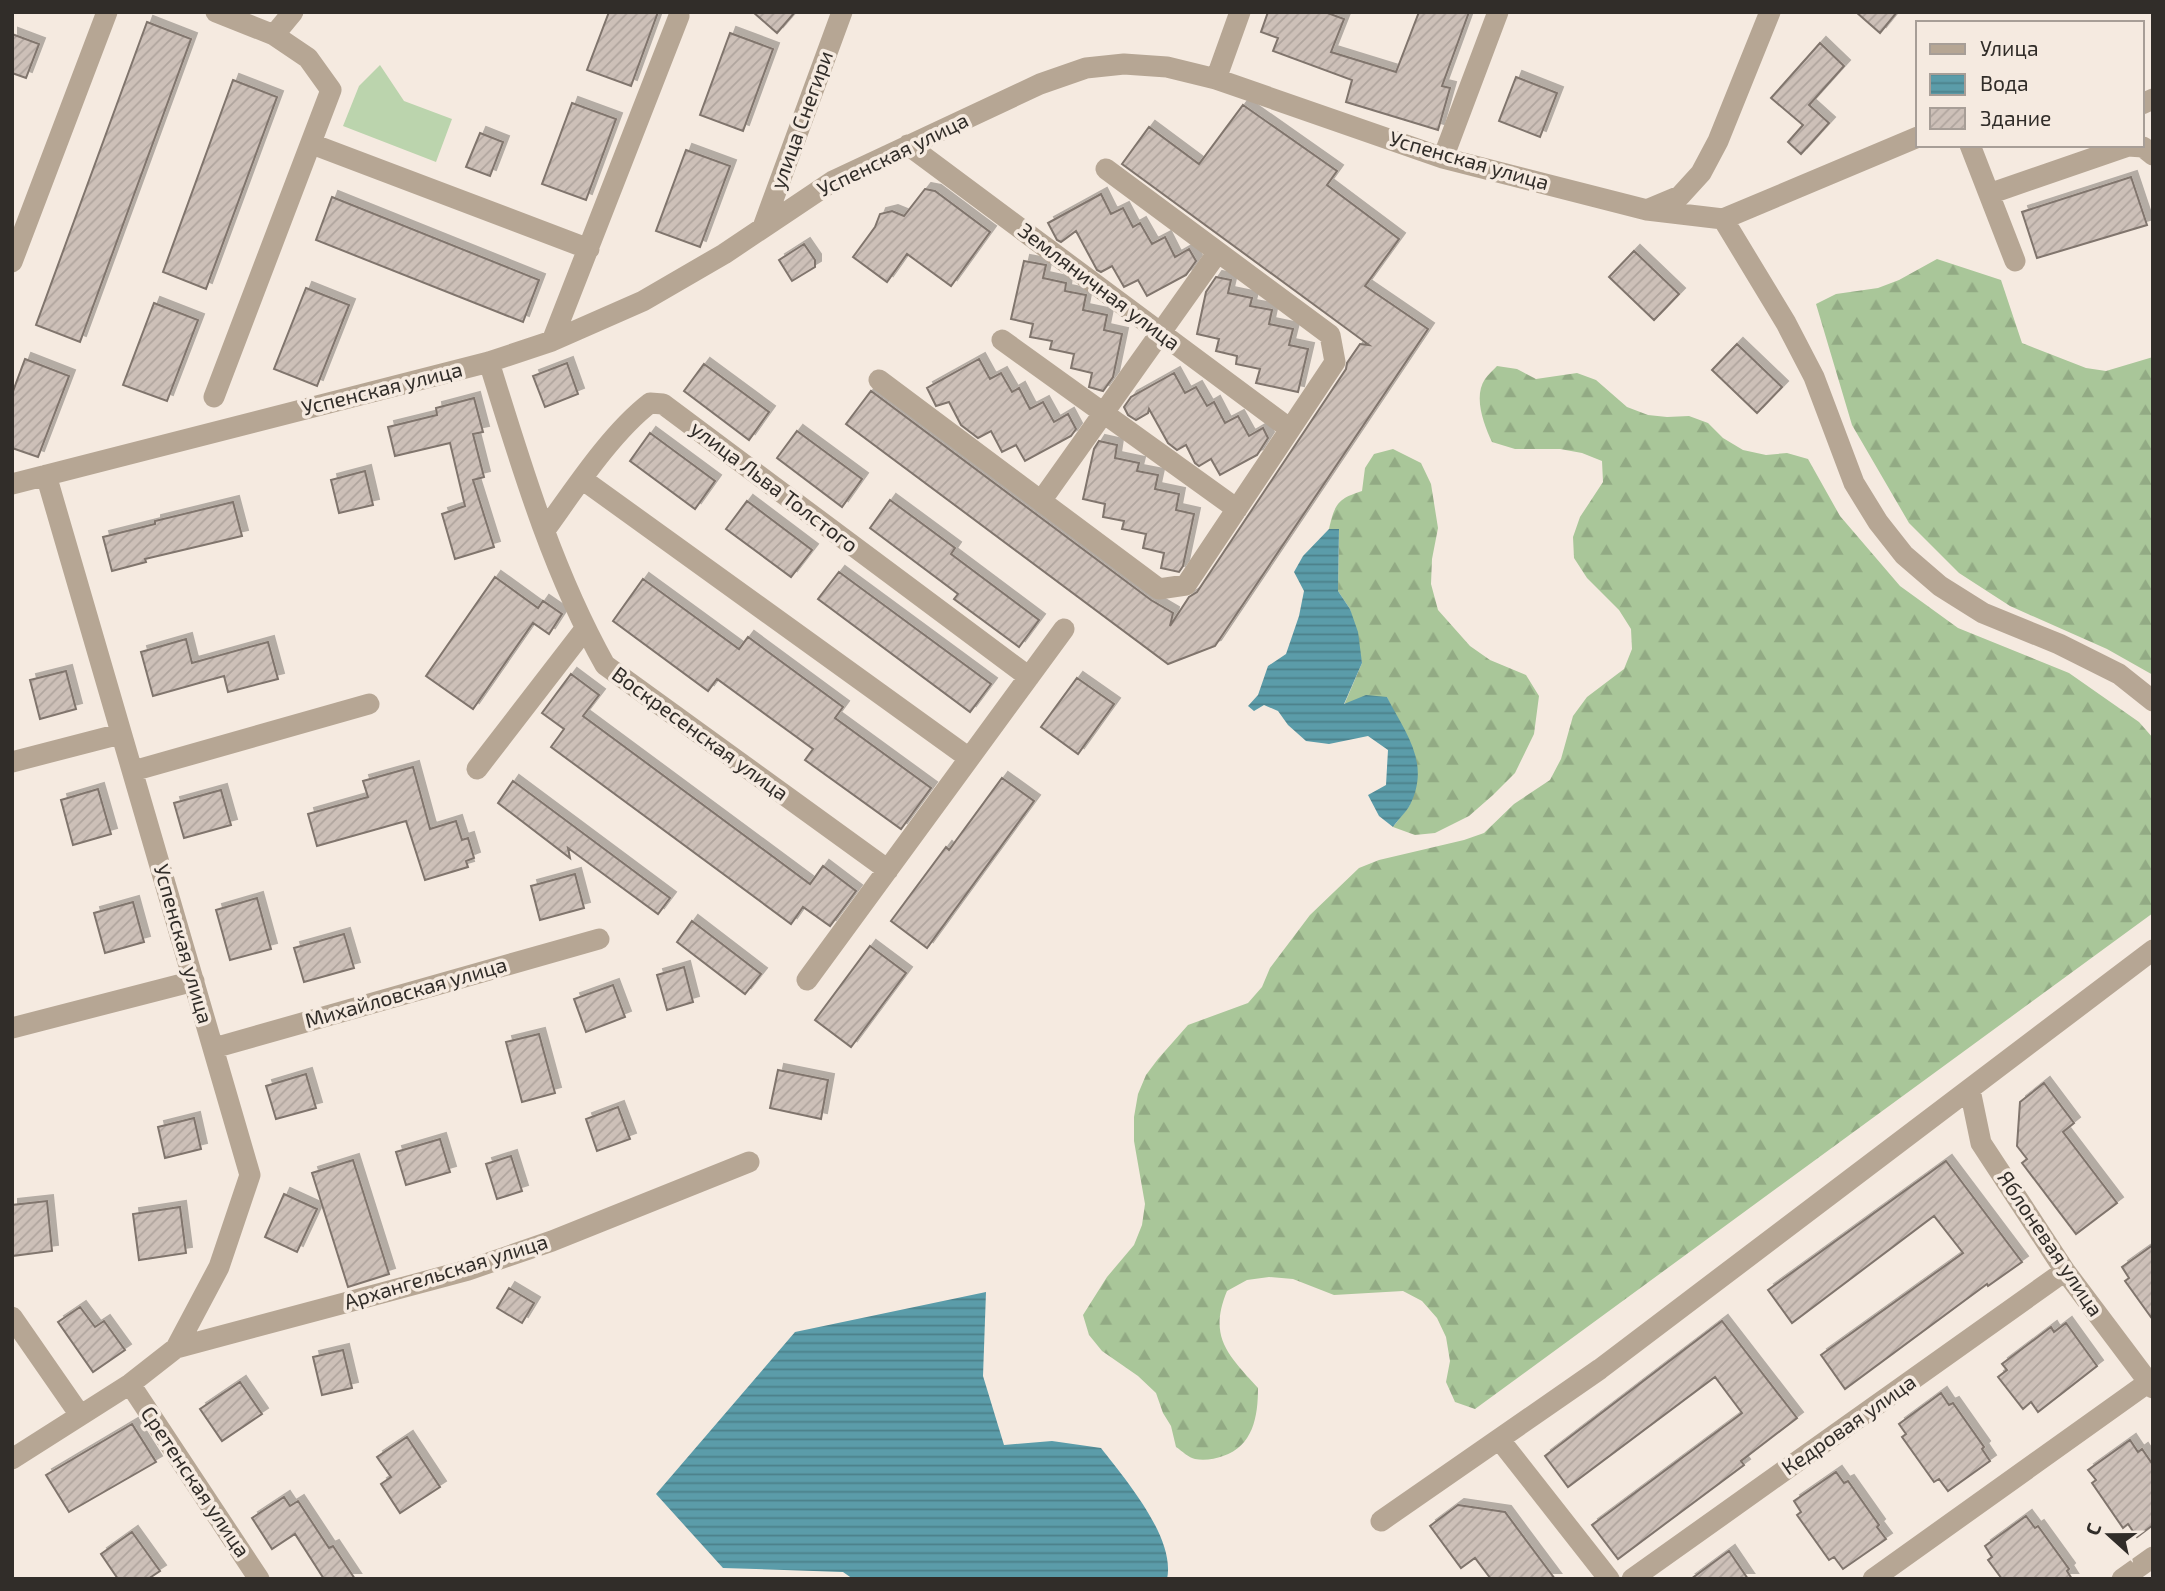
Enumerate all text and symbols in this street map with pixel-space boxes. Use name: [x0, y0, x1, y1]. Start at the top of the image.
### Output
legend: [1916, 21, 2144, 147]
text: Улица: [1980, 35, 2039, 60]
street label: улица Снегири: [764, 47, 838, 192]
text: Вода: [1980, 70, 2029, 95]
text: Здание: [1980, 105, 2051, 130]
street label: Успенская улица: [813, 106, 972, 202]
street label: Успенская улица: [1386, 125, 1552, 195]
street label: Земляничная улица: [1013, 217, 1186, 356]
street label: Успенская улица: [299, 355, 465, 421]
street label: улица Льва Толстого: [686, 415, 864, 558]
street label: Воскресенская улица: [607, 660, 794, 806]
street label: Успенская улица: [149, 861, 219, 1027]
street label: Михайловская улица: [302, 951, 510, 1033]
street label: Яблоневая улица: [1992, 1166, 2109, 1321]
street label: Архангельская улица: [341, 1228, 551, 1314]
street label: Кедровая улица: [1776, 1368, 1921, 1480]
street label: Сретенская улица: [136, 1401, 256, 1562]
north arrow: [2074, 1500, 2144, 1570]
text: С: [2080, 1519, 2105, 1538]

